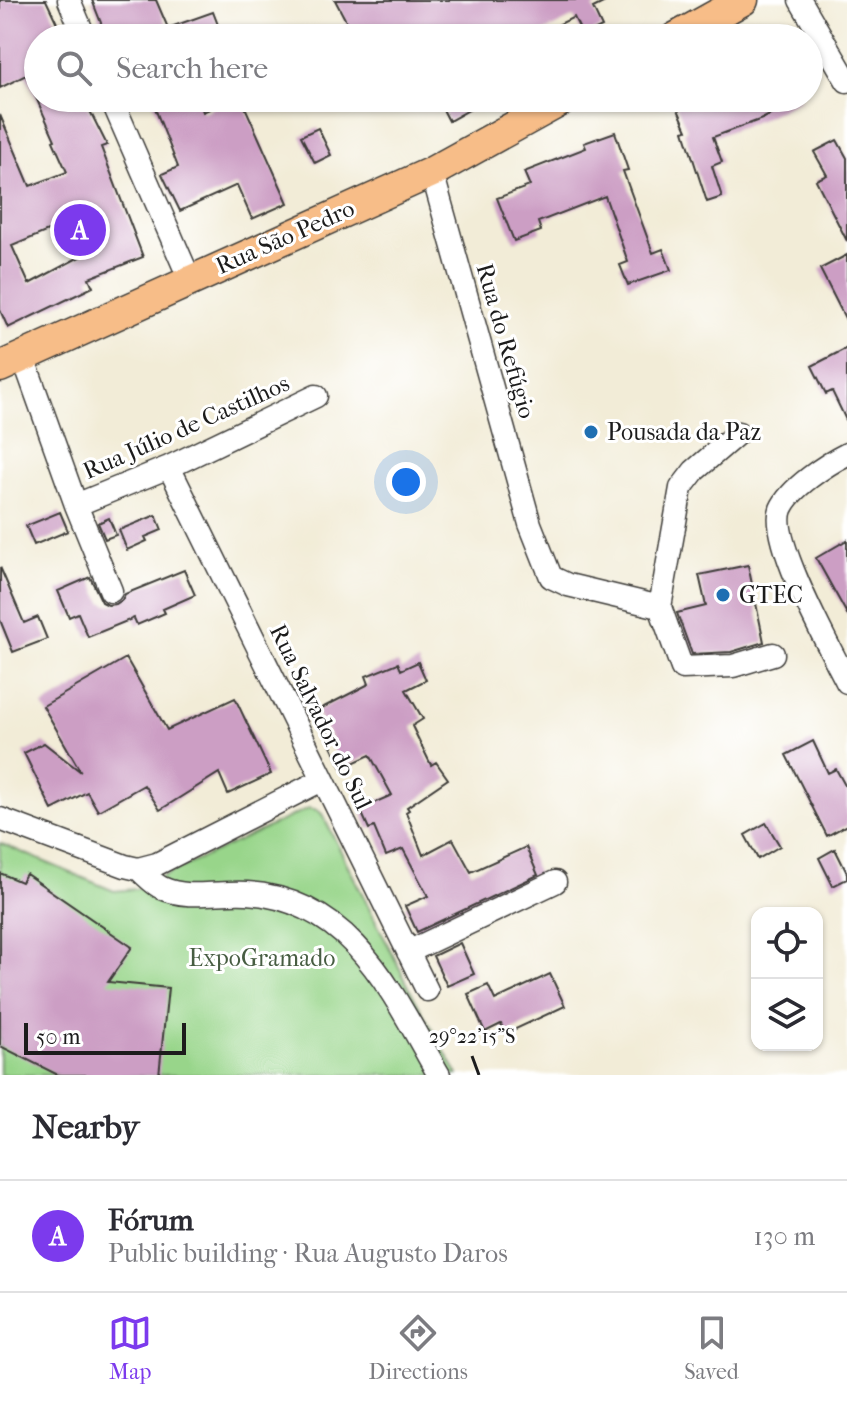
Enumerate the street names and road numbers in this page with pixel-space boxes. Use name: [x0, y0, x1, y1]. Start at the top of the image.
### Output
street label: Rua São Pedro: [211, 194, 359, 280]
street label: Rua do Refúgio: [470, 260, 542, 422]
street label: Rua Júlio de Castilhos: [79, 369, 294, 485]
street label: Rua Salvador do Sul: [264, 620, 378, 815]

